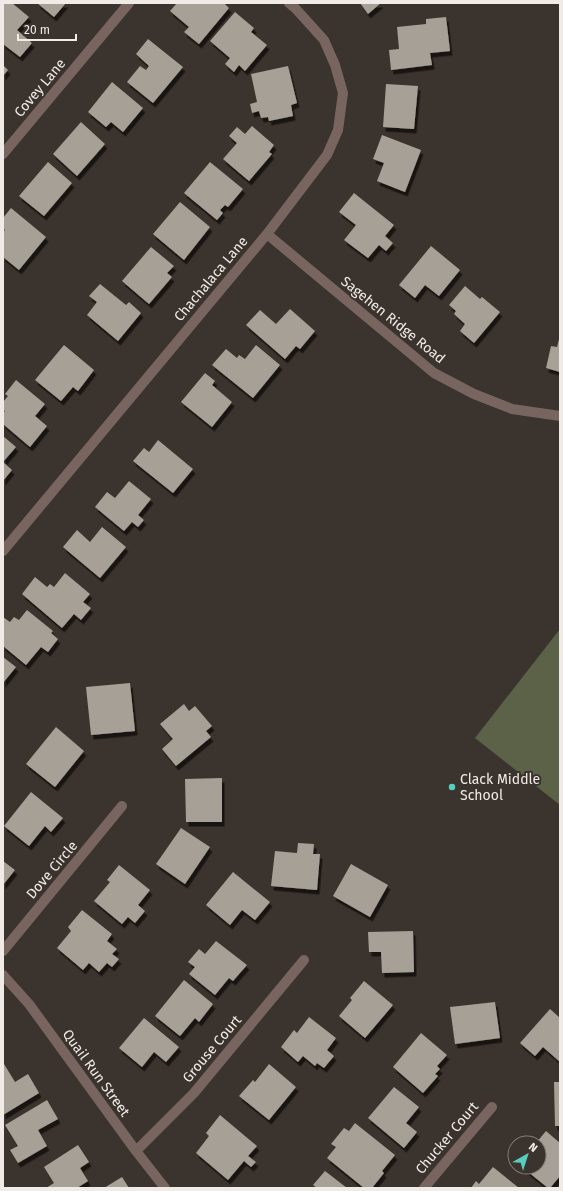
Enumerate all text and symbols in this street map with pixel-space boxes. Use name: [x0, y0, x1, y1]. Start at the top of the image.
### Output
scale bar: [18, 16, 76, 42]
text: 20 m: [24, 23, 50, 37]
street label: Covey Lane: [11, 55, 69, 121]
street label: Chachalaca Lane: [171, 233, 251, 325]
street label: Sagehen Ridge Road: [338, 273, 448, 367]
place label: Clack Middle School: [460, 771, 540, 804]
marker: Clack Middle School: [447, 782, 457, 792]
street label: Dove Circle: [23, 838, 81, 902]
street label: Grouse Court: [179, 1011, 246, 1086]
street label: Quail Run Street: [59, 1026, 134, 1121]
street label: Chucker Court: [412, 1098, 483, 1178]
north arrow: [507, 1135, 547, 1175]
text: N: [526, 1140, 540, 1155]

